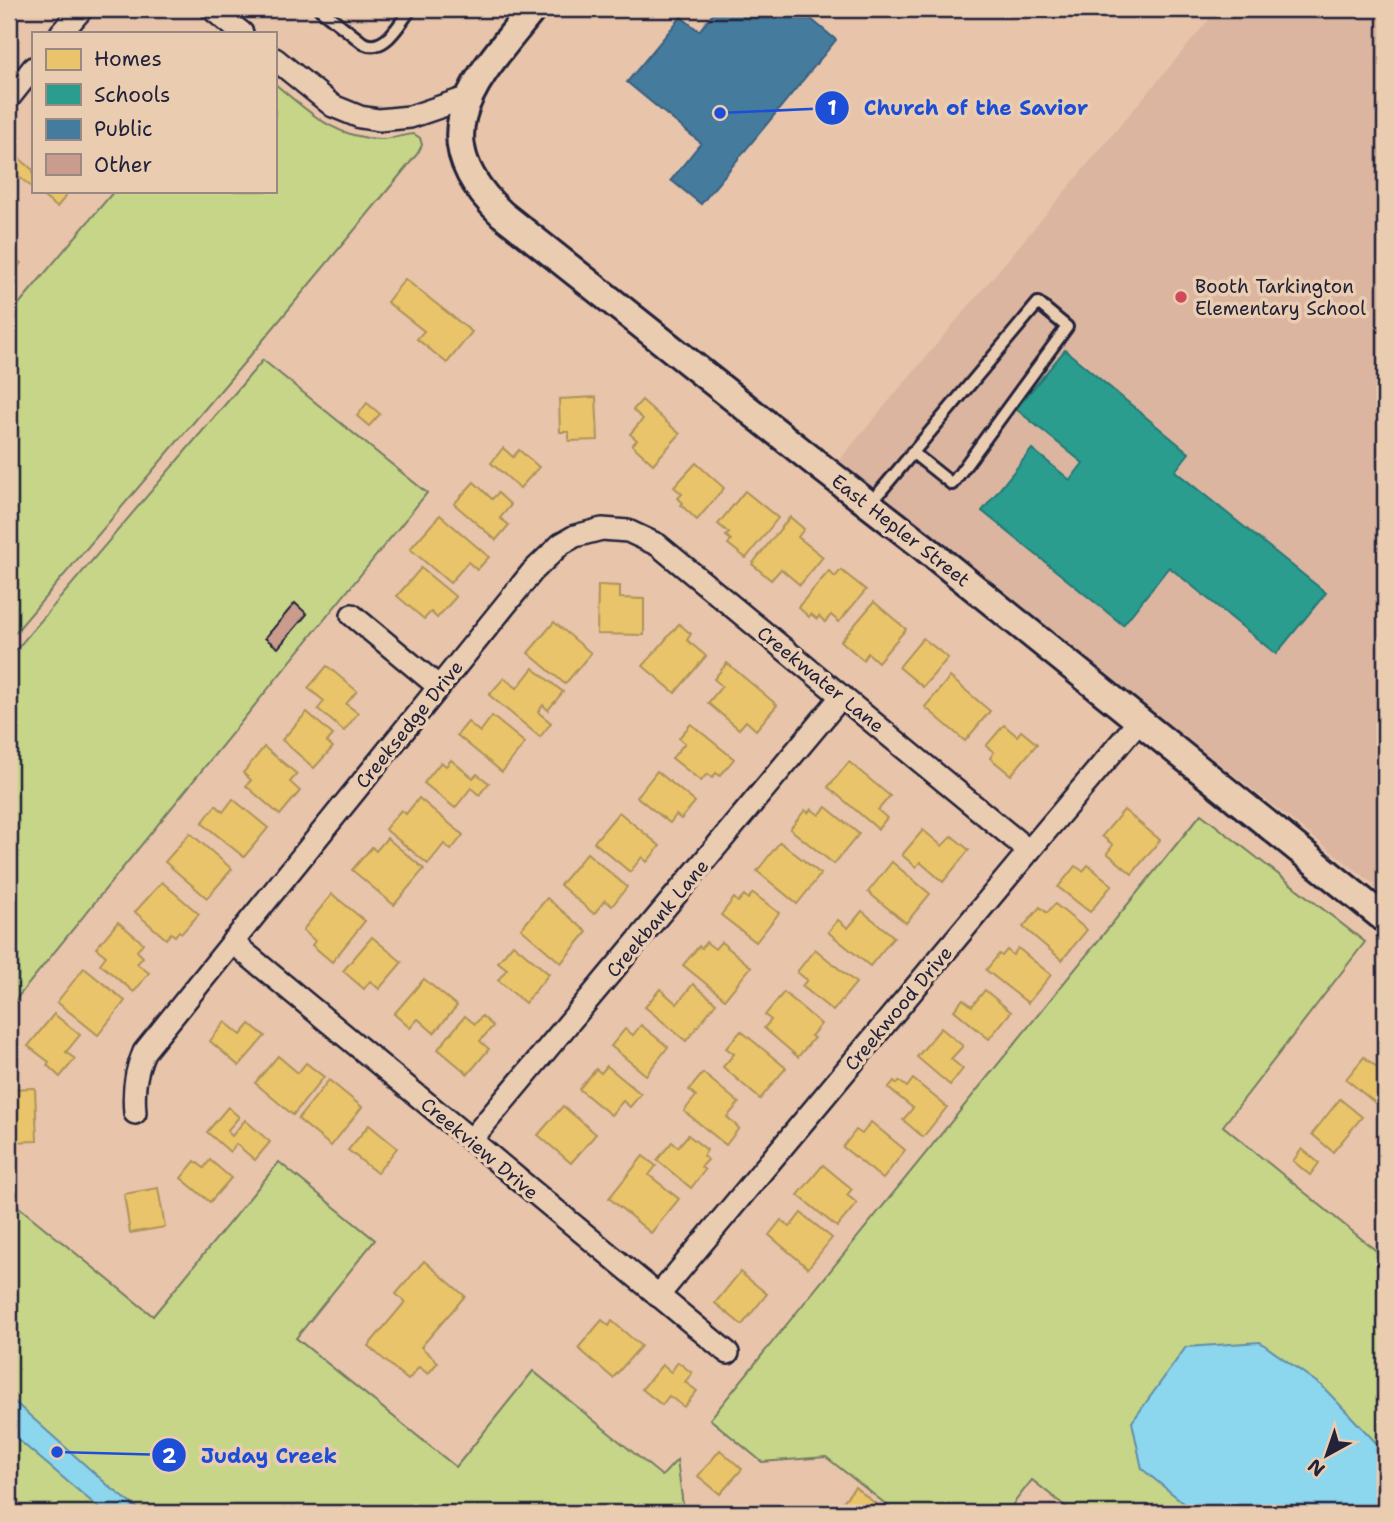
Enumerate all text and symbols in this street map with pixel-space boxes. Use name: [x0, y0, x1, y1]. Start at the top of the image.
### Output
legend: [32, 32, 276, 192]
text: Homes: [94, 45, 162, 73]
text: Schools: [94, 81, 170, 109]
callout: Church of the Savior: [815, 87, 1102, 129]
text: 1: [827, 94, 837, 122]
text: Church of the Savior: [864, 94, 1088, 122]
text: Public: [94, 115, 153, 143]
text: Other: [94, 151, 152, 179]
place label: Booth Tarkington Elementary School: [1195, 274, 1366, 321]
marker: Booth Tarkington Elementary School: [1173, 289, 1189, 305]
street label: East Hepler Street: [826, 468, 975, 592]
street label: Creekwater Lane: [752, 620, 889, 738]
street label: Creeksedge Drive: [350, 655, 469, 793]
street label: Creekbank Lane: [601, 854, 714, 983]
street label: Creekwood Drive: [839, 941, 958, 1076]
street label: Creekview Drive: [416, 1092, 544, 1205]
north arrow: [1292, 1420, 1362, 1490]
callout: Juday Creek: [152, 1434, 351, 1476]
text: 2: [162, 1442, 177, 1470]
text: Juday Creek: [201, 1442, 337, 1470]
text: N: [1303, 1453, 1330, 1482]

